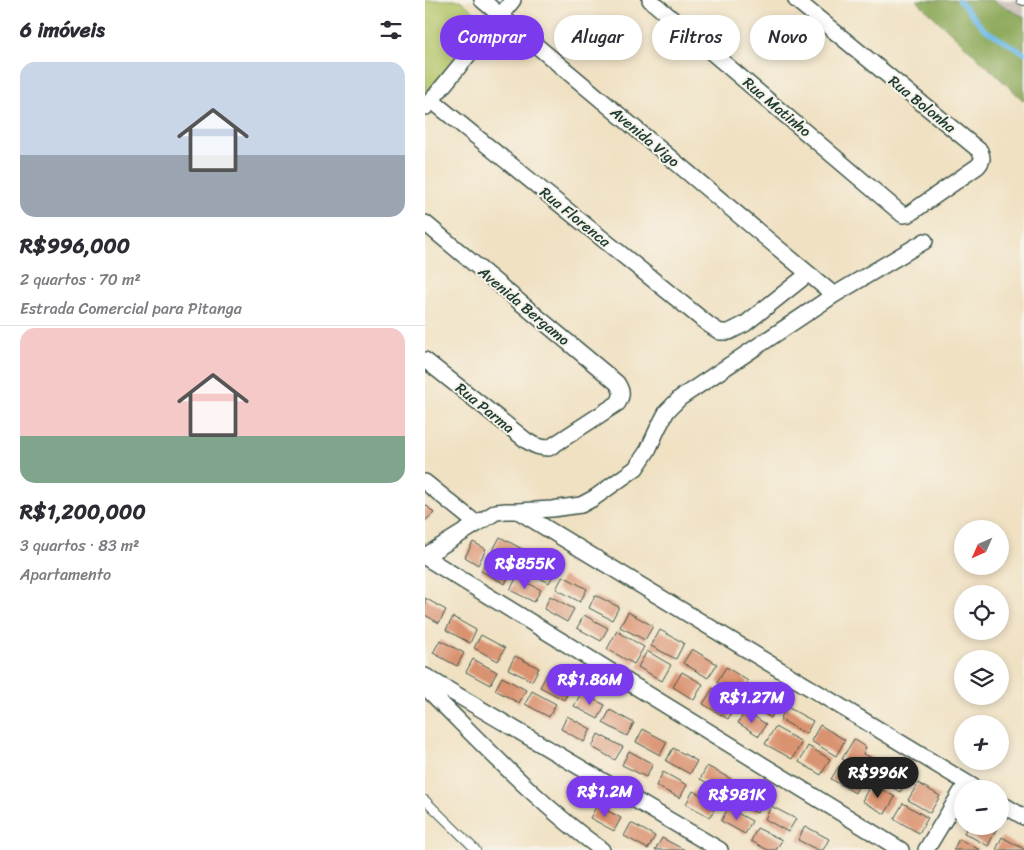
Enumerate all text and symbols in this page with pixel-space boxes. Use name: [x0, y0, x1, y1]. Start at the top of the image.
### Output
text: 6 imóveis: [20, 11, 105, 49]
chip: Comprar: [440, 15, 544, 60]
chip: Alugar: [554, 15, 642, 60]
chip: Filtros: [652, 15, 740, 60]
chip: Novo: [750, 15, 825, 60]
icon: filters: [377, 16, 405, 44]
street label: Rua Bolonha: [882, 68, 962, 140]
street label: Rua Matinho: [737, 70, 818, 144]
icon: home: [168, 95, 258, 185]
street label: Avenida Vigo: [604, 99, 686, 174]
street label: Rua Florenca: [534, 180, 617, 254]
text: R$996,000: [20, 227, 130, 265]
street label: Avenida Bergamo: [471, 259, 576, 353]
text: 2 quartos · 70 m²: [20, 265, 141, 294]
text: Estrada Comercial para Pitanga: [20, 294, 242, 323]
icon: home: [168, 360, 258, 450]
street label: Rua Parma: [450, 376, 521, 440]
text: R$1,200,000: [20, 493, 146, 531]
north arrow: [954, 520, 1009, 575]
map controls: [954, 520, 1009, 835]
text: 3 quartos · 83 m²: [20, 531, 139, 560]
pin: R$855K: [484, 548, 566, 590]
text: R$855K: [495, 549, 555, 578]
text: Apartamento: [20, 560, 111, 589]
button: locate: [954, 585, 1009, 640]
button: layers: [954, 650, 1009, 705]
pin: R$1.86M: [544, 664, 636, 706]
text: R$1.86M: [558, 665, 622, 694]
pin: R$1.27M: [706, 682, 798, 724]
text: R$1.27M: [720, 683, 784, 712]
button: +: [954, 715, 1009, 770]
pin: R$996K: [837, 756, 919, 799]
text: R$996K: [849, 758, 907, 787]
pin: R$1.2M: [564, 776, 646, 818]
text: R$1.2M: [577, 777, 633, 806]
pin: R$981K: [696, 778, 778, 821]
text: R$981K: [709, 780, 765, 809]
button: −: [954, 780, 1009, 835]

